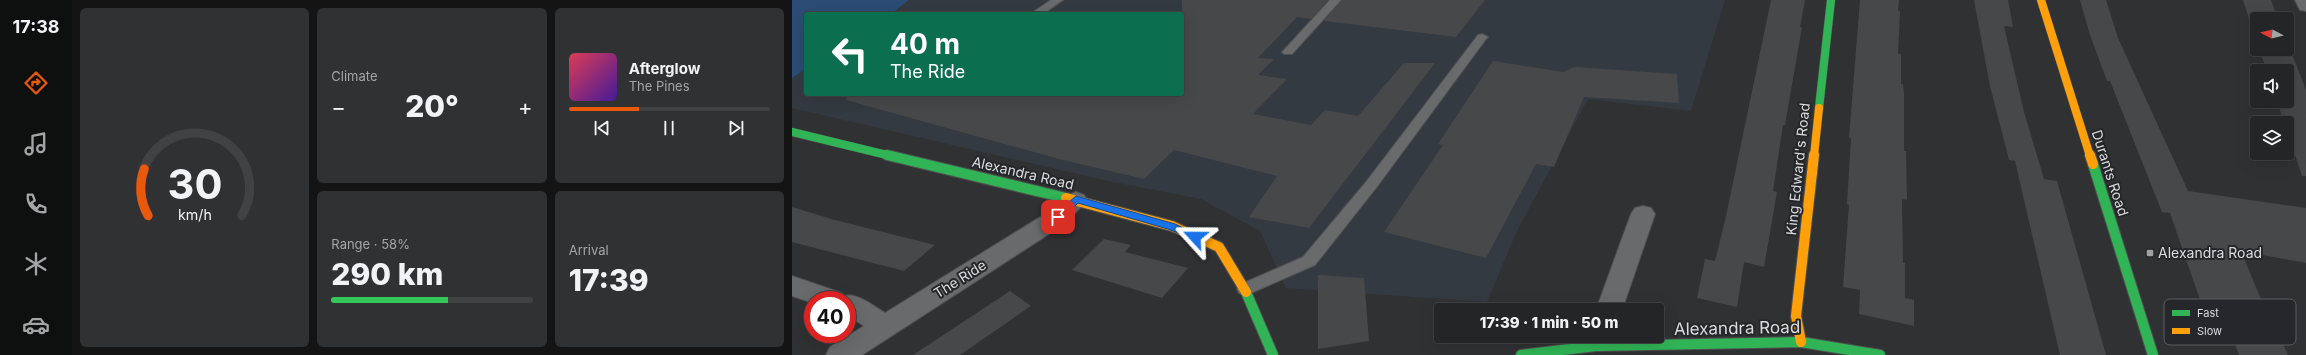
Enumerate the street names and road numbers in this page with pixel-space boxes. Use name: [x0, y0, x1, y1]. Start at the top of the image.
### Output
street label: King Edward's Road: [1782, 102, 1813, 236]
street label: Durants Road: [2089, 128, 2132, 218]
street label: Alexandra Road: [970, 153, 1076, 193]
street label: The Ride: [930, 256, 989, 301]
street label: Alexandra Road: [1674, 317, 1800, 339]

